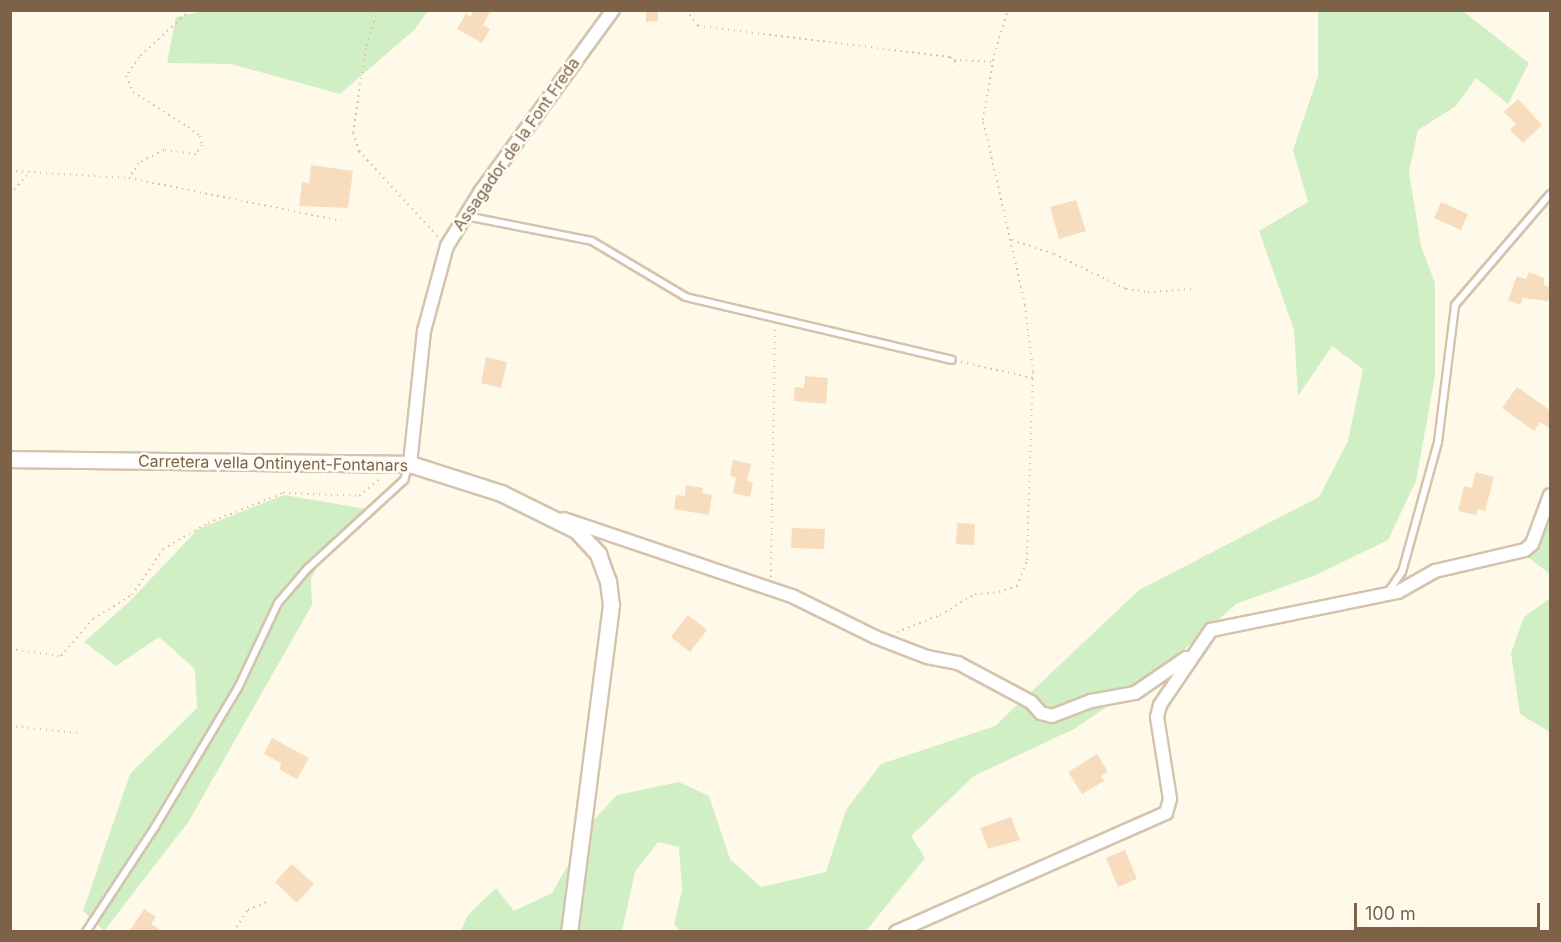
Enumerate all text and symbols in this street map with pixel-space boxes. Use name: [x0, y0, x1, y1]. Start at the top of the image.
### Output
street label: Assagador de la Font Freda: [449, 54, 583, 234]
street label: Carretera vella Ontinyent-Fontanars: [138, 451, 408, 475]
scale bar: [1357, 891, 1543, 929]
text: 100 m: [1365, 903, 1416, 924]

